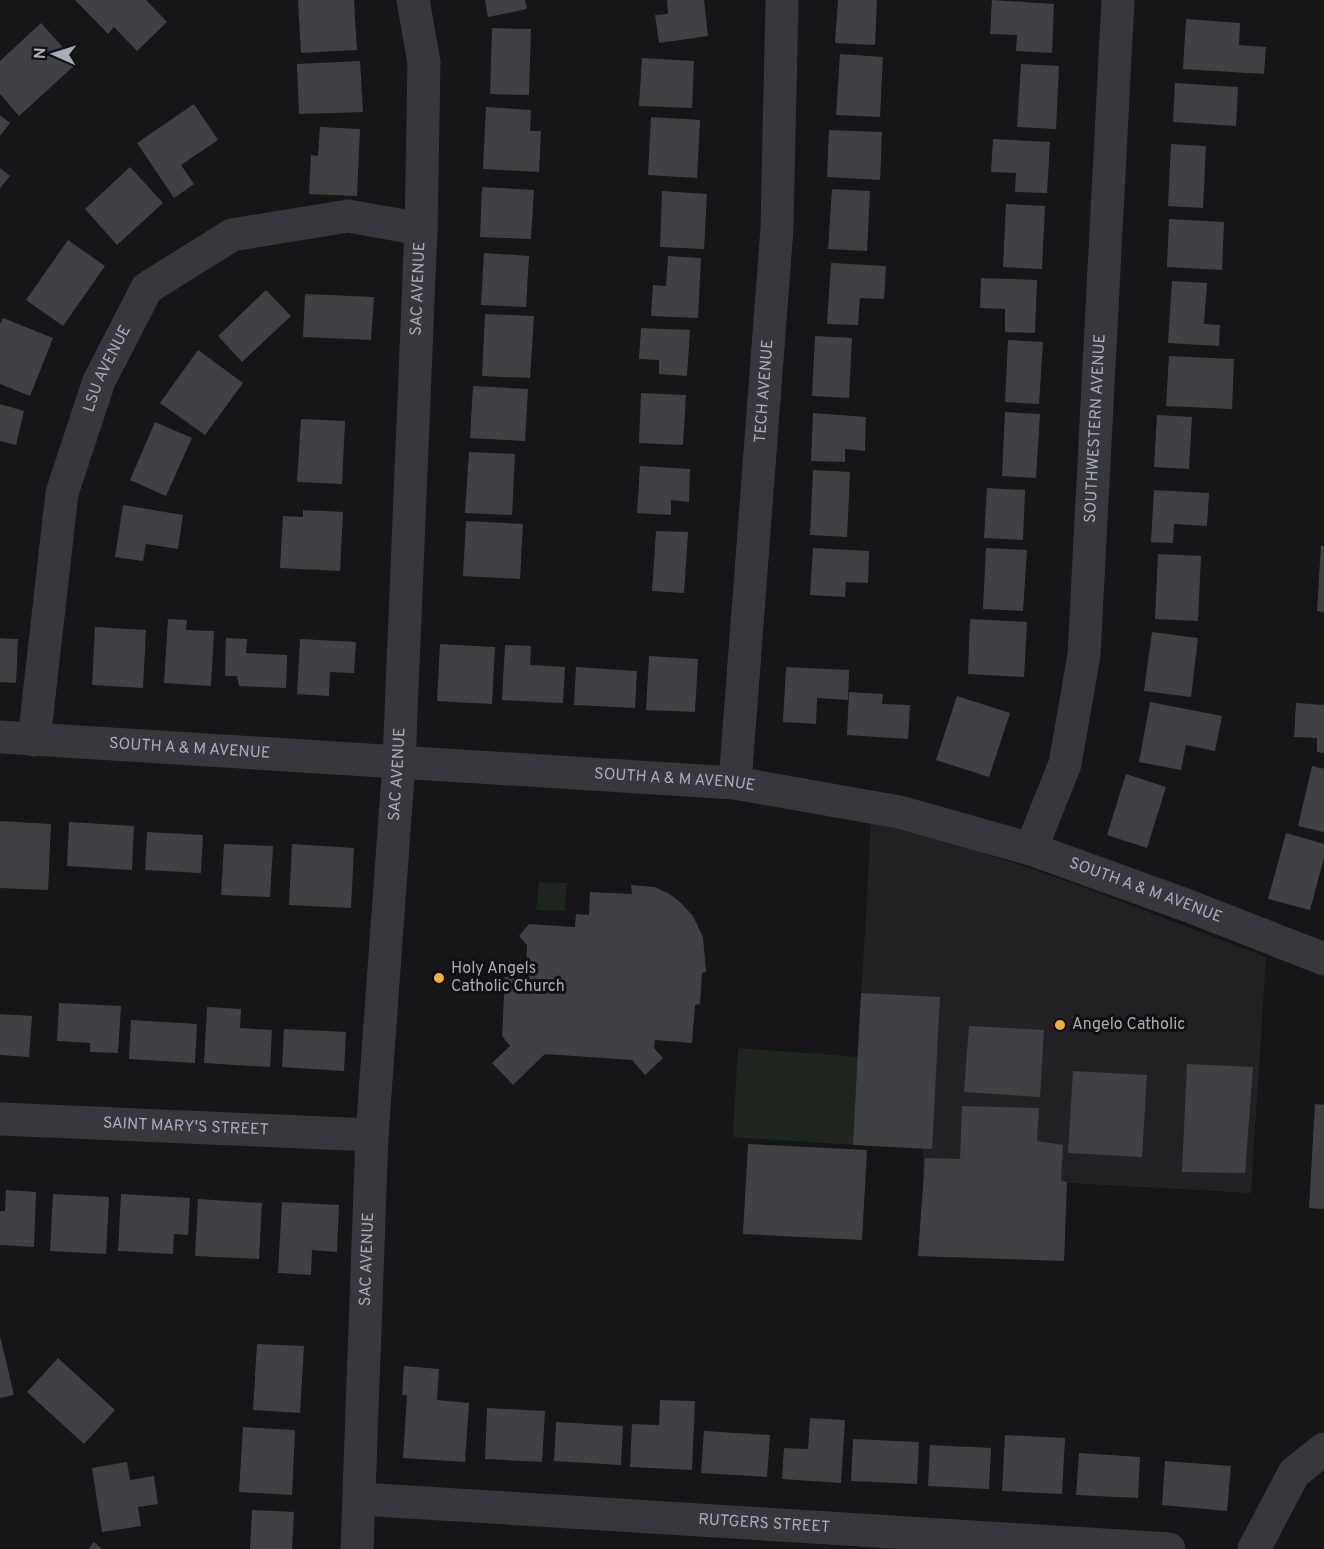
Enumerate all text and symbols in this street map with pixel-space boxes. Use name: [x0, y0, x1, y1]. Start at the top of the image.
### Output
north arrow: [24, 24, 84, 84]
text: N: [31, 47, 51, 60]
street label: SAC AVENUE: [407, 241, 430, 336]
street label: LSU AVENUE: [79, 322, 136, 415]
street label: SOUTHWESTERN AVENUE: [1081, 333, 1111, 524]
street label: TECH AVENUE: [751, 339, 779, 444]
street label: SAC AVENUE: [385, 727, 410, 822]
street label: SOUTH A & M AVENUE: [108, 734, 271, 764]
street label: SOUTH A & M AVENUE: [593, 764, 757, 796]
street label: SOUTH A & M AVENUE: [1066, 854, 1225, 928]
place label: Holy Angels Catholic Church: [451, 959, 565, 997]
marker: Holy Angels Catholic Church: [432, 971, 446, 985]
place label: Angelo Catholic: [1072, 1015, 1185, 1035]
marker: Angelo Catholic: [1053, 1018, 1067, 1032]
street label: SAINT MARY'S STREET: [102, 1113, 269, 1141]
street label: SAC AVENUE: [356, 1212, 379, 1306]
street label: RUTGERS STREET: [698, 1510, 831, 1538]

